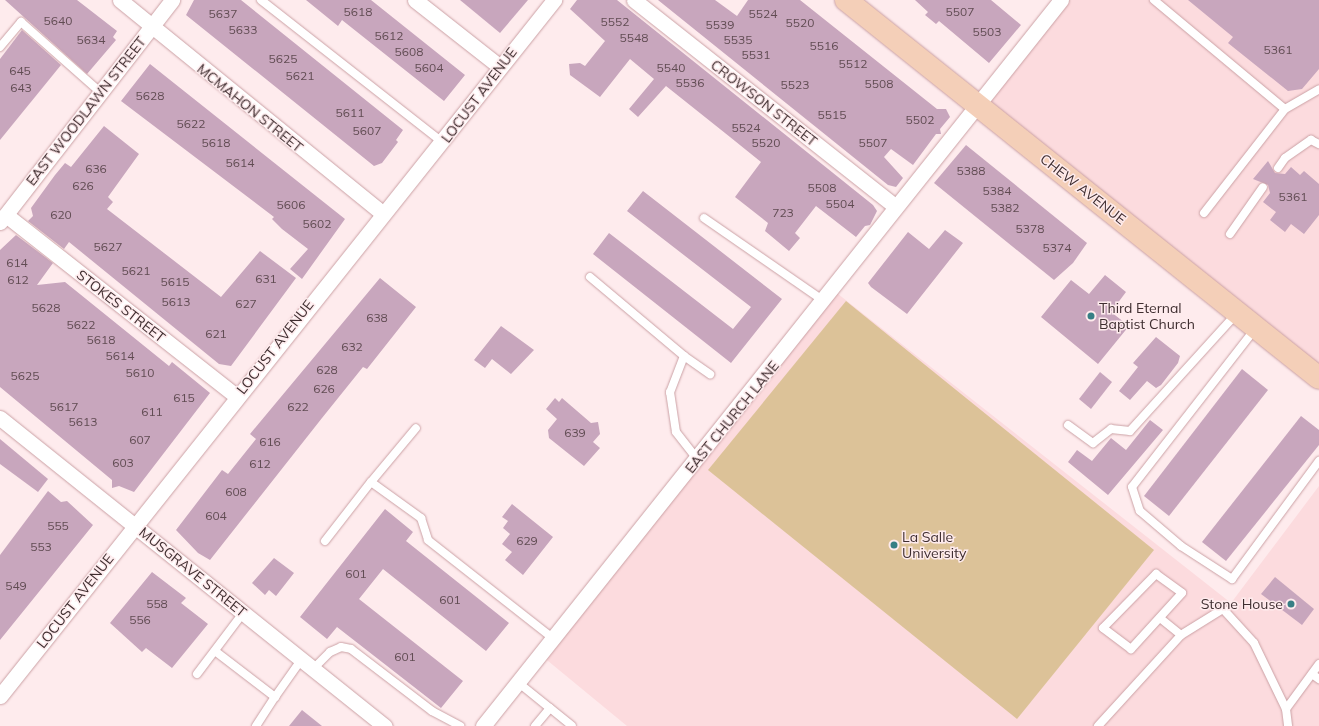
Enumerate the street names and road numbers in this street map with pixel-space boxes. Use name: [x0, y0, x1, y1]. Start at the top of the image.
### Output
street label: EAST WOODLAWN STREET: [23, 33, 149, 189]
street label: LOCUST AVENUE: [438, 44, 520, 146]
street label: CROWSON STREET: [708, 56, 820, 150]
street label: MCMAHON STREET: [194, 60, 306, 156]
street label: CHEW AVENUE: [1037, 150, 1129, 228]
street label: STOKES STREET: [73, 266, 169, 346]
street label: LOCUST AVENUE: [233, 297, 317, 397]
street label: EAST CHURCH LANE: [682, 358, 782, 476]
street label: MUSGRAVE STREET: [136, 524, 250, 620]
street label: LOCUST AVENUE: [33, 551, 117, 651]

